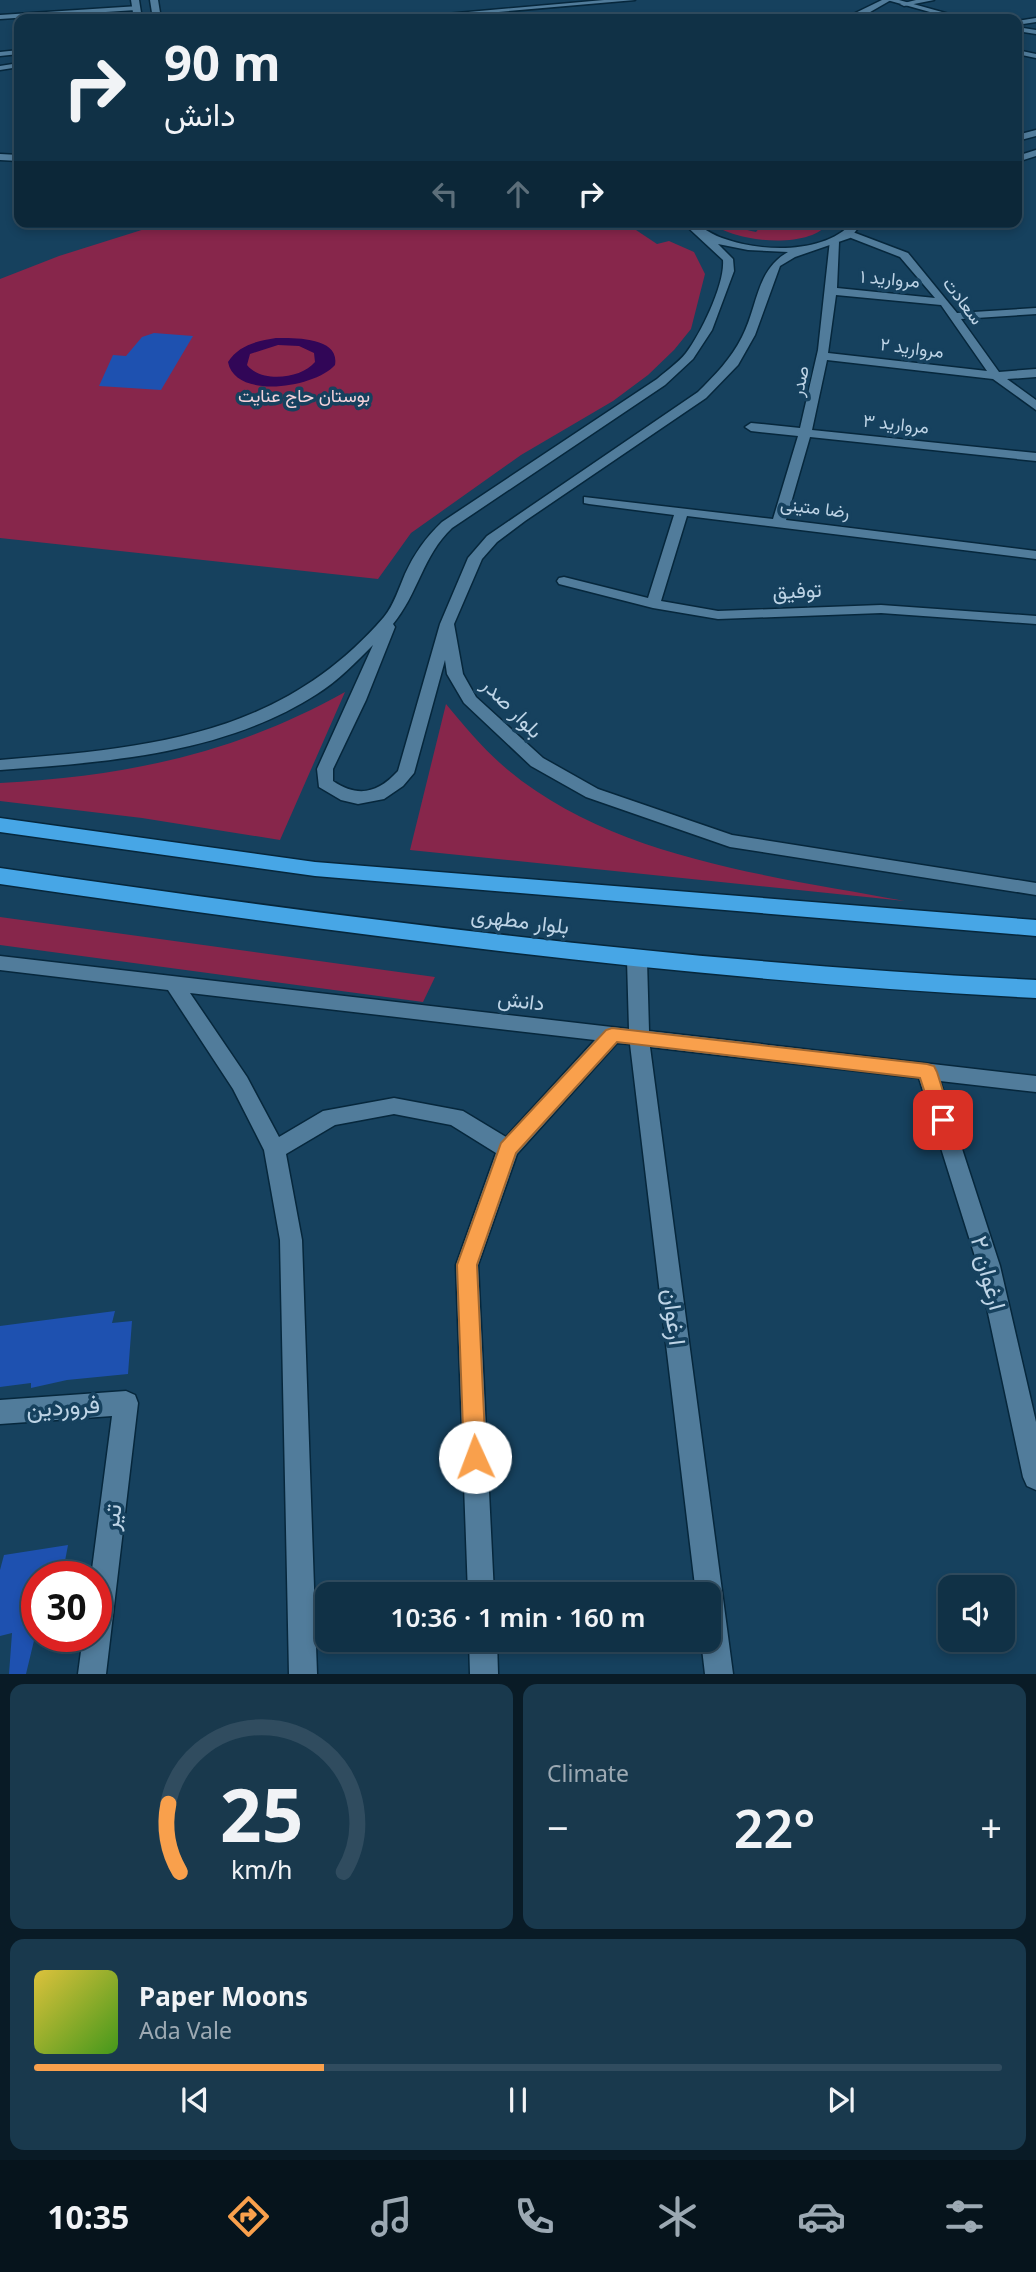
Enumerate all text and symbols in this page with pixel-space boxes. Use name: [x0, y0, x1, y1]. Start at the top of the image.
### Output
text: 90 m: [164, 29, 281, 95]
icon: right: [49, 42, 140, 133]
text: دانش: [164, 92, 235, 135]
icon: left: [426, 175, 464, 213]
icon: ahead: [499, 175, 537, 213]
icon: right: [572, 175, 610, 213]
street label: مروارید ۱: [859, 263, 921, 293]
street label: سعادت: [938, 272, 989, 329]
street label: مروارید ۲: [879, 331, 945, 363]
street label: صدر: [784, 363, 814, 399]
park label: بوستان حاج عنایت: [238, 383, 370, 408]
street label: مروارید ۳: [862, 408, 930, 438]
street label: رضا متینی: [779, 491, 851, 523]
street label: توفیق: [772, 575, 822, 605]
street label: بلوار صدر: [475, 670, 549, 744]
street label: بلوار مطهری: [470, 900, 571, 940]
street label: دانش: [496, 983, 546, 1017]
pin: [913, 1090, 973, 1150]
icon: arrive: [924, 1101, 962, 1139]
street label: ارغوان ۲: [964, 1232, 1015, 1313]
street label: ارغوان: [656, 1287, 695, 1347]
street label: فروردین: [25, 1386, 101, 1425]
position arrow: [438, 1420, 512, 1494]
street label: تیر: [92, 1502, 128, 1533]
speed limit sign: 30: [21, 1561, 112, 1652]
map controls: [938, 1575, 1015, 1652]
button: sound: [938, 1575, 1015, 1652]
text: 10:36 · 1 min · 160 m: [391, 1599, 645, 1635]
text: Climate: [547, 1757, 629, 1789]
text: 25: [220, 1765, 303, 1864]
text: 22°: [734, 1792, 815, 1863]
text: −: [547, 1801, 569, 1853]
text: +: [980, 1801, 1002, 1853]
text: km/h: [231, 1852, 292, 1886]
text: Paper Moons: [139, 1978, 308, 2014]
text: Ada Vale: [139, 2014, 232, 2046]
icon: previous: [176, 2081, 214, 2119]
icon: pause: [499, 2081, 537, 2119]
icon: next: [822, 2081, 860, 2119]
icon: directions: [224, 2192, 273, 2241]
icon: music: [367, 2192, 416, 2241]
icon: phone: [510, 2192, 559, 2241]
icon: climate: [653, 2192, 702, 2241]
icon: car: [797, 2192, 846, 2241]
icon: filters: [940, 2192, 989, 2241]
text: 10:35: [47, 2195, 129, 2238]

